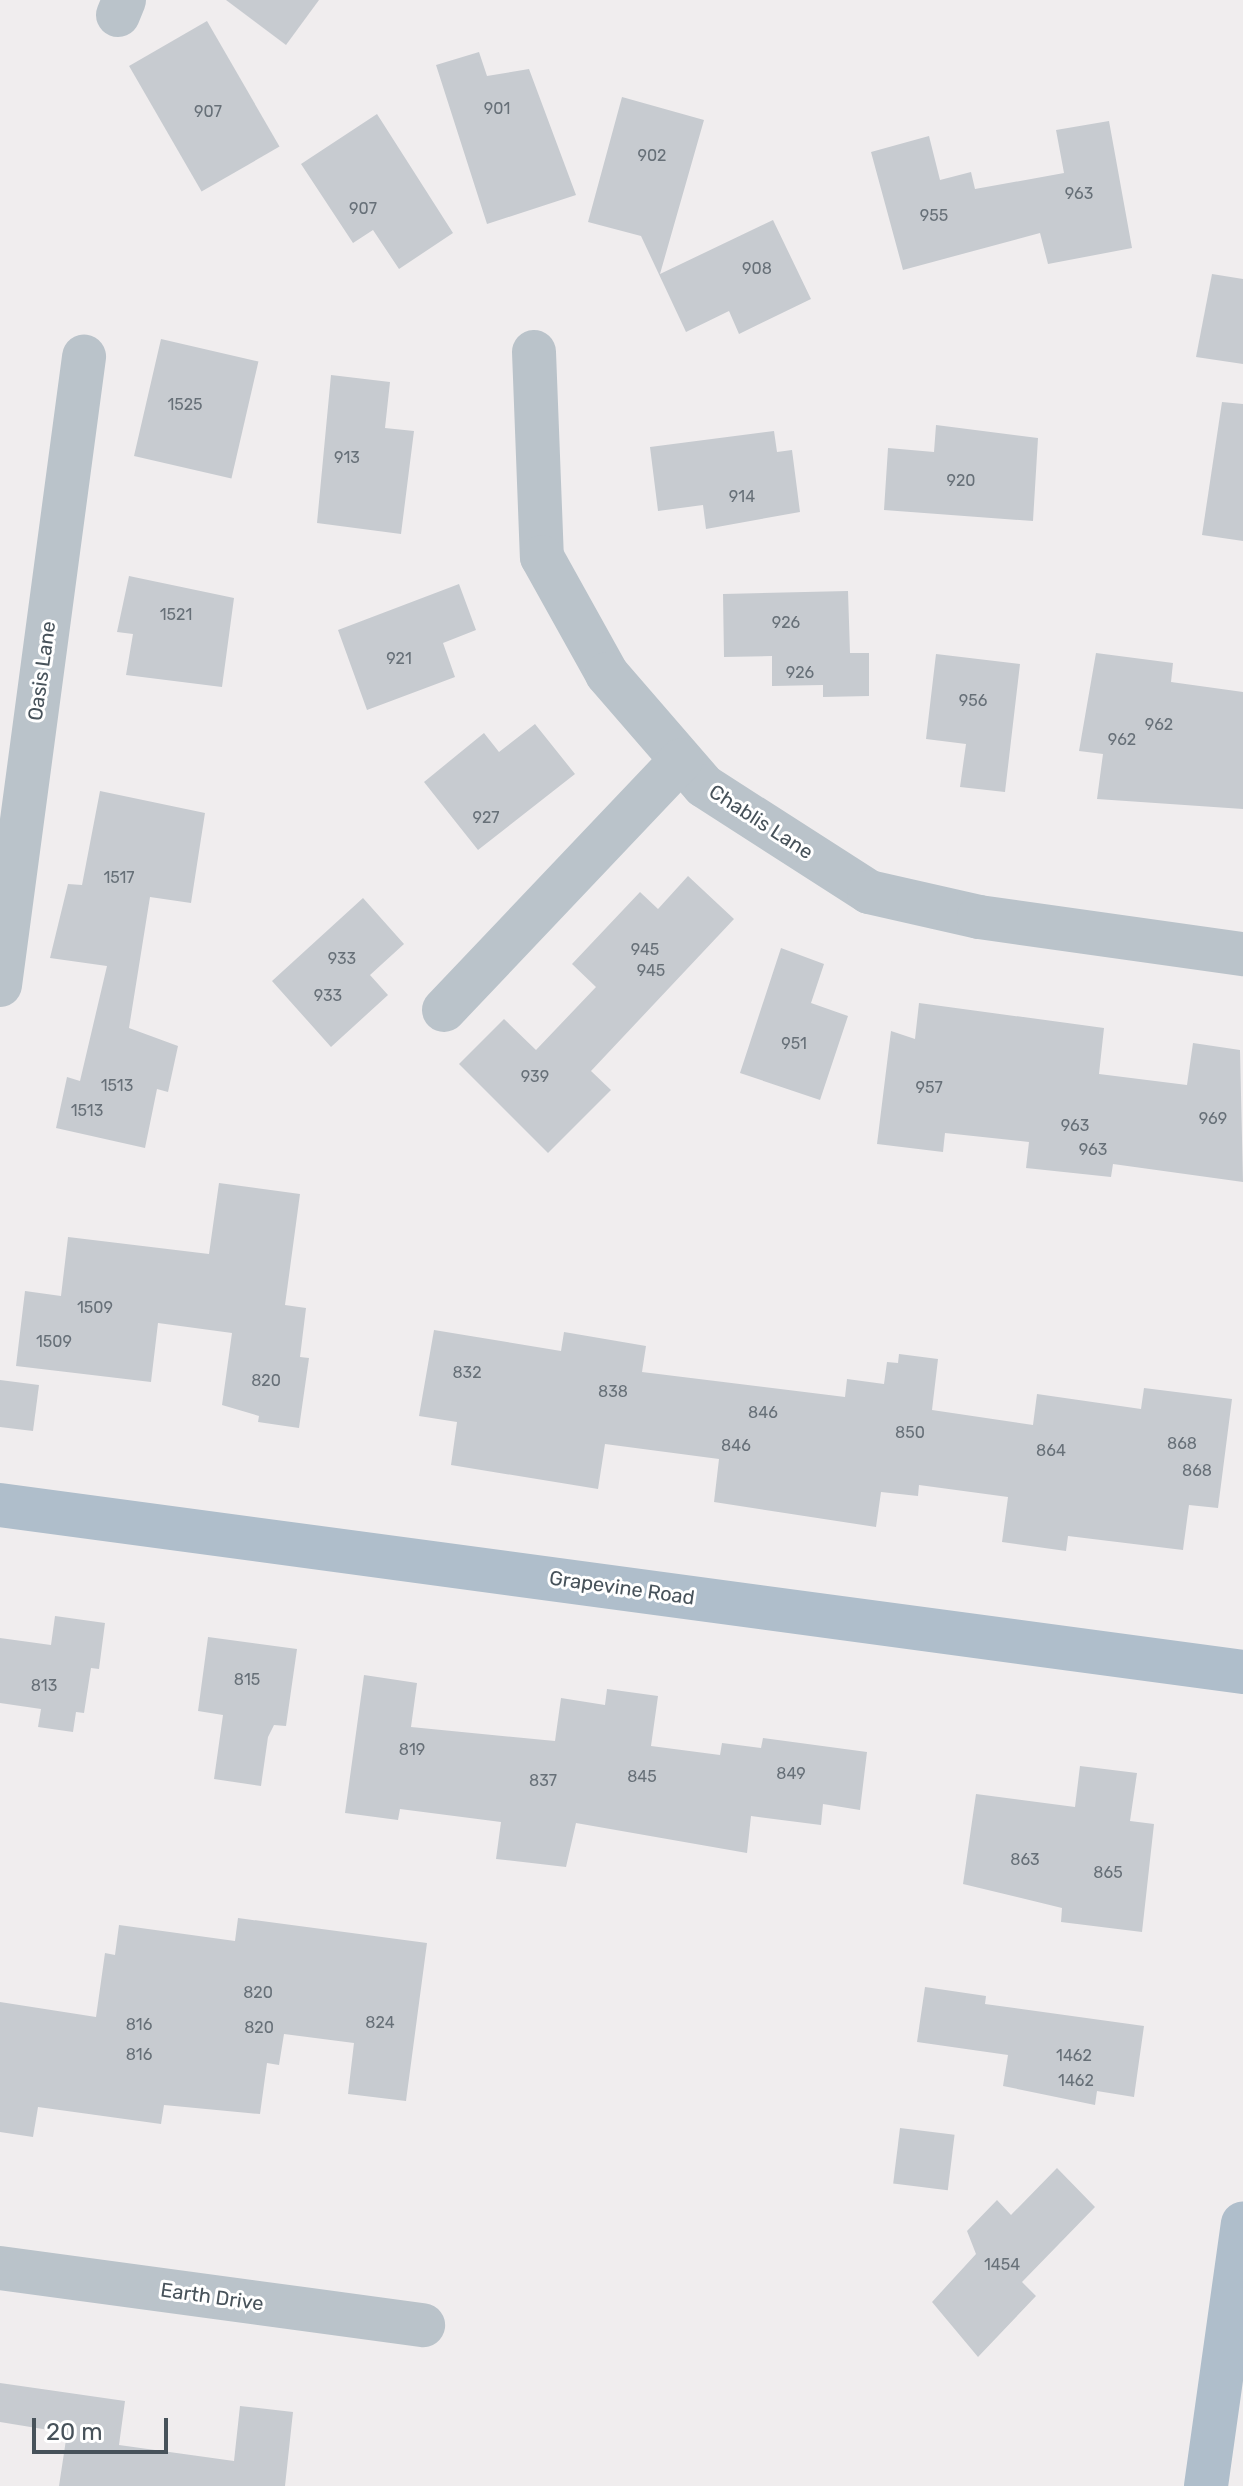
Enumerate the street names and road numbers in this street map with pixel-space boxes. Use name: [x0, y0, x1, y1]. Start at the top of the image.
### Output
street label: Oasis Lane: [23, 620, 61, 722]
street label: Chablis Lane: [705, 780, 817, 864]
street label: Grapevine Road: [548, 1566, 696, 1610]
street label: Earth Drive: [159, 2278, 265, 2316]

